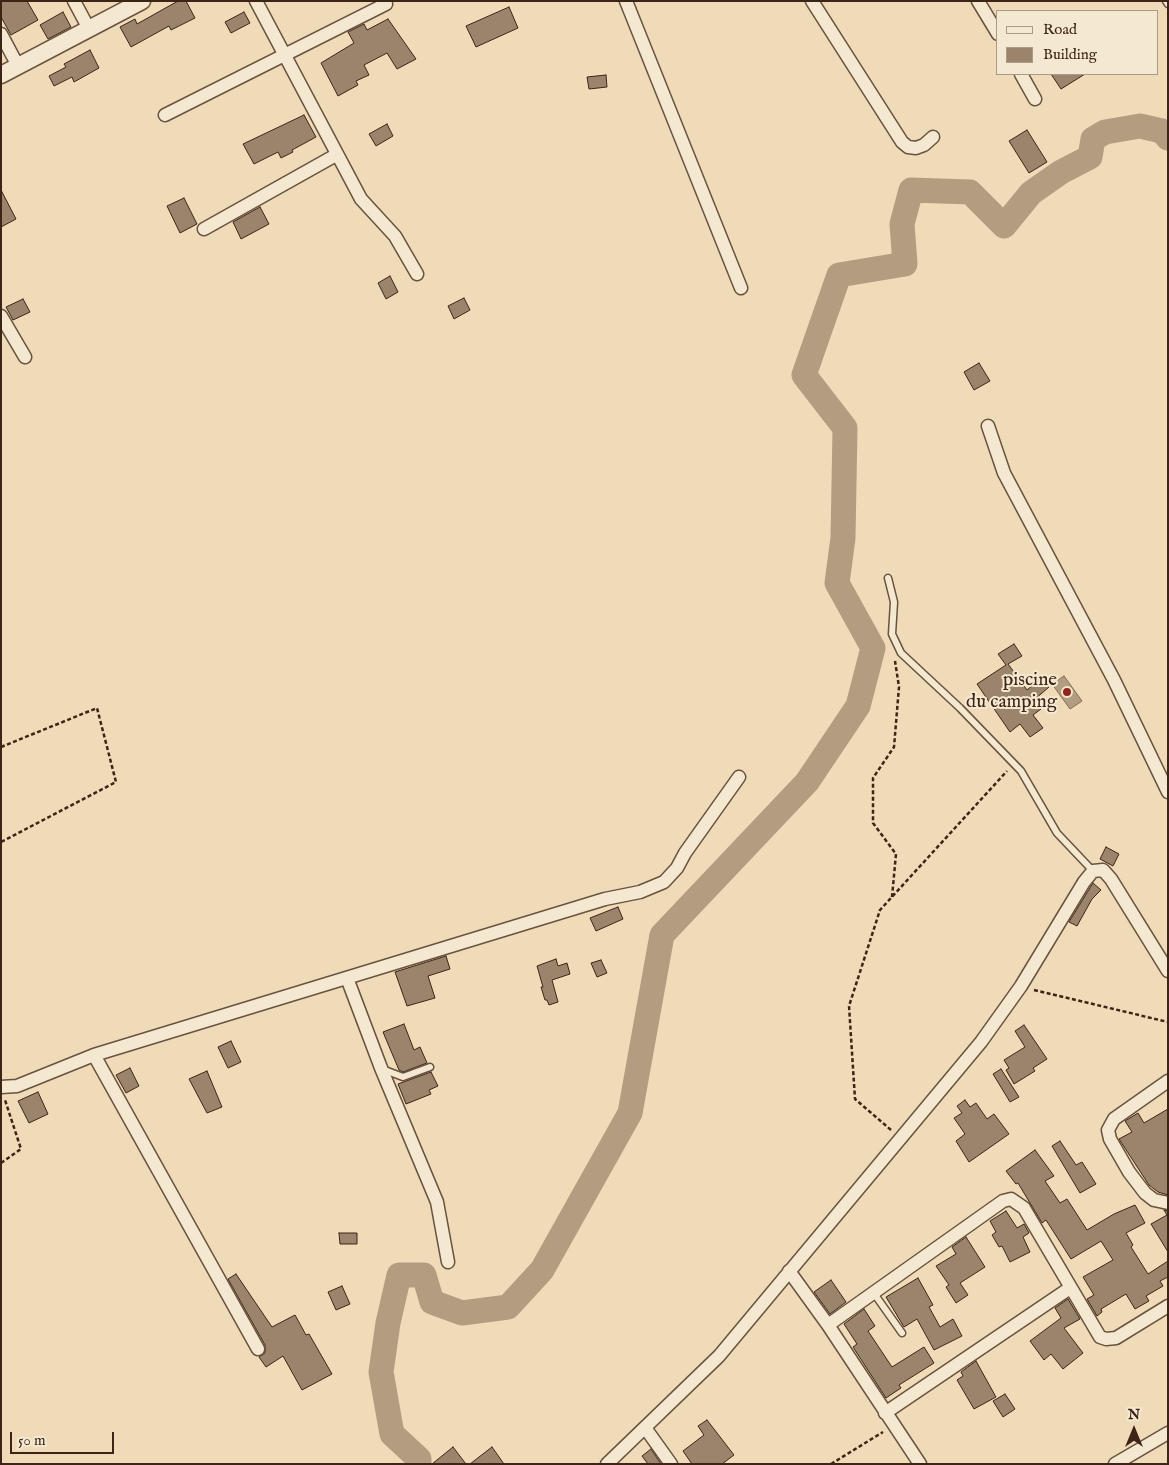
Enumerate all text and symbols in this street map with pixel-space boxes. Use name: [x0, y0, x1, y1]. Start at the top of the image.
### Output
legend: [996, 10, 1159, 75]
text: Road: [1043, 20, 1077, 39]
text: Building: [1043, 45, 1097, 64]
place label: piscine du camping: [966, 670, 1057, 714]
marker: piscine du camping: [1061, 686, 1073, 698]
north arrow: [1109, 1405, 1159, 1455]
text: N: [1128, 1406, 1140, 1424]
scale bar: [12, 1422, 116, 1454]
text: 50 m: [18, 1431, 46, 1450]

